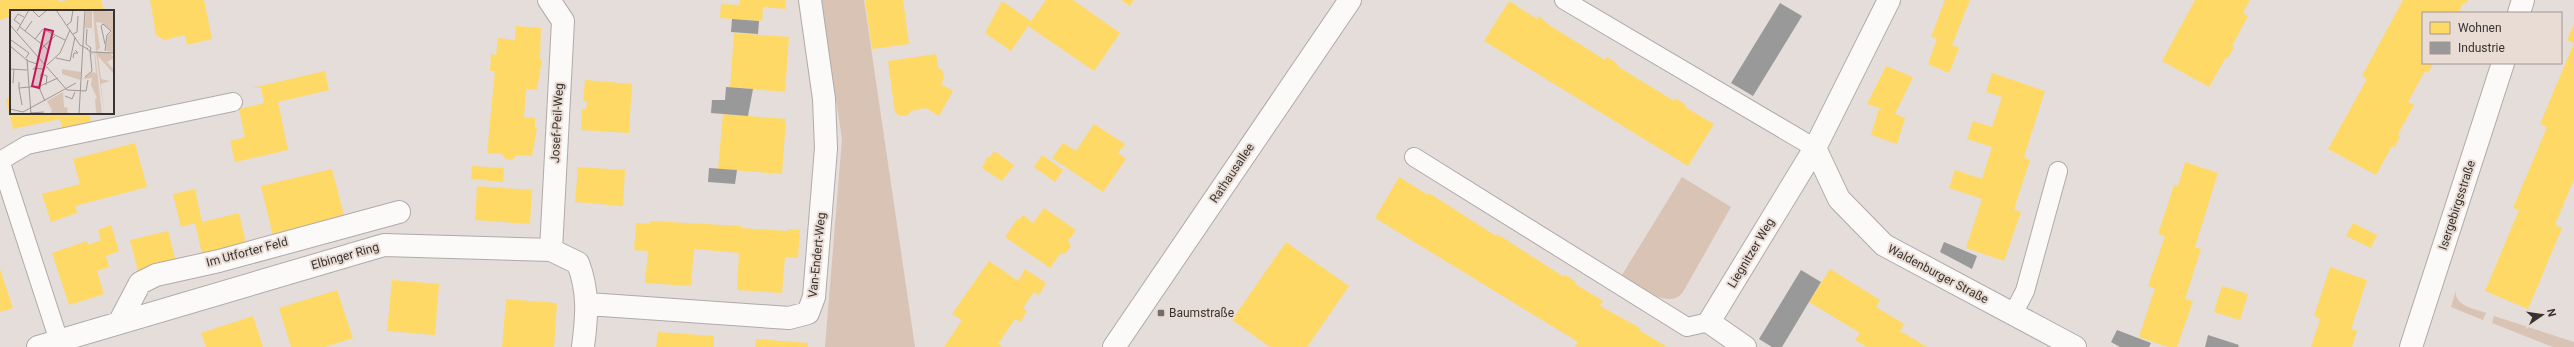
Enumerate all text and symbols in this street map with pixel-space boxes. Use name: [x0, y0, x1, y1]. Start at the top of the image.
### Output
inset map: [10, 10, 114, 114]
legend: [2422, 12, 2562, 64]
text: Wohnen: [2458, 21, 2502, 35]
text: Industrie: [2458, 41, 2505, 55]
street label: Josef-Peil-Weg: [548, 83, 566, 163]
street label: Rathausallee: [1207, 141, 1257, 205]
street label: Isergebirgsstraße: [2436, 158, 2478, 252]
street label: Van-Endert-Weg: [806, 212, 828, 298]
street label: Liegnitzer Weg: [1725, 216, 1777, 290]
street label: Im Utforter Feld: [205, 234, 289, 270]
street label: Elbinger Ring: [310, 240, 380, 272]
street label: Waldenburger Straße: [1885, 242, 1991, 306]
north arrow: [2522, 295, 2562, 335]
place label: Baumstraße: [1169, 306, 1234, 320]
marker: Baumstraße: [1156, 308, 1166, 318]
text: N: [2544, 308, 2559, 318]

